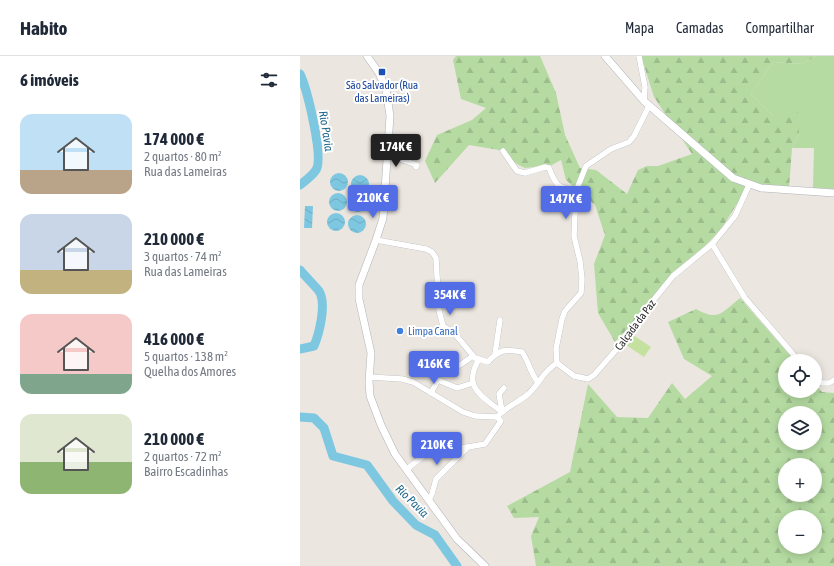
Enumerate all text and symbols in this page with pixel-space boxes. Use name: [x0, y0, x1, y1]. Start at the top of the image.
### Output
text: Habito: [20, 17, 67, 39]
text: Mapa: [625, 20, 654, 36]
text: Camadas: [676, 20, 724, 36]
text: Compartilhar: [746, 20, 814, 36]
marker: São Salvador (Rua das Lameiras): [377, 67, 387, 77]
icon: filters: [258, 69, 280, 91]
text: 6 imóveis: [20, 70, 79, 90]
place label: São Salvador (Rua das Lameiras): [346, 79, 418, 104]
water label: Rio Pavia: [316, 110, 336, 153]
text: 174 000 €: [144, 129, 204, 149]
icon: home: [52, 130, 100, 178]
pin: 174K €: [363, 134, 429, 168]
text: 174K €: [380, 139, 412, 154]
text: 2 quartos · 80 m²: [144, 149, 222, 164]
text: Rua das Lameiras: [144, 164, 227, 179]
pin: 210K €: [340, 185, 406, 219]
pin: 147K €: [533, 186, 599, 220]
text: 210K €: [357, 190, 389, 205]
text: 147K €: [550, 191, 582, 206]
text: 210 000 €: [144, 229, 204, 249]
icon: home: [52, 230, 100, 278]
text: 3 quartos · 74 m²: [144, 249, 222, 264]
text: Rua das Lameiras: [144, 264, 227, 279]
pin: 354K €: [417, 282, 483, 316]
text: 354K €: [434, 287, 466, 302]
street label: Calçada da Paz: [612, 297, 658, 353]
place label: Limpa Canal: [408, 325, 458, 337]
marker: Limpa Canal: [395, 326, 405, 336]
text: 416 000 €: [144, 329, 204, 349]
icon: home: [52, 330, 100, 378]
text: 5 quartos · 138 m²: [144, 349, 228, 364]
pin: 416K €: [401, 351, 467, 385]
map controls: [778, 354, 822, 554]
button: locate: [778, 354, 822, 398]
text: 416K €: [418, 356, 450, 371]
text: Quelha dos Amores: [144, 364, 236, 379]
button: layers: [778, 406, 822, 450]
text: 210 000 €: [144, 429, 204, 449]
icon: home: [52, 430, 100, 478]
pin: 210K €: [404, 432, 470, 466]
text: 210K €: [421, 437, 453, 452]
text: 2 quartos · 72 m²: [144, 449, 222, 464]
button: +: [778, 458, 822, 502]
text: Bairro Escadinhas: [144, 464, 228, 479]
water label: Rio Pavia: [393, 482, 432, 521]
button: −: [778, 510, 822, 554]

